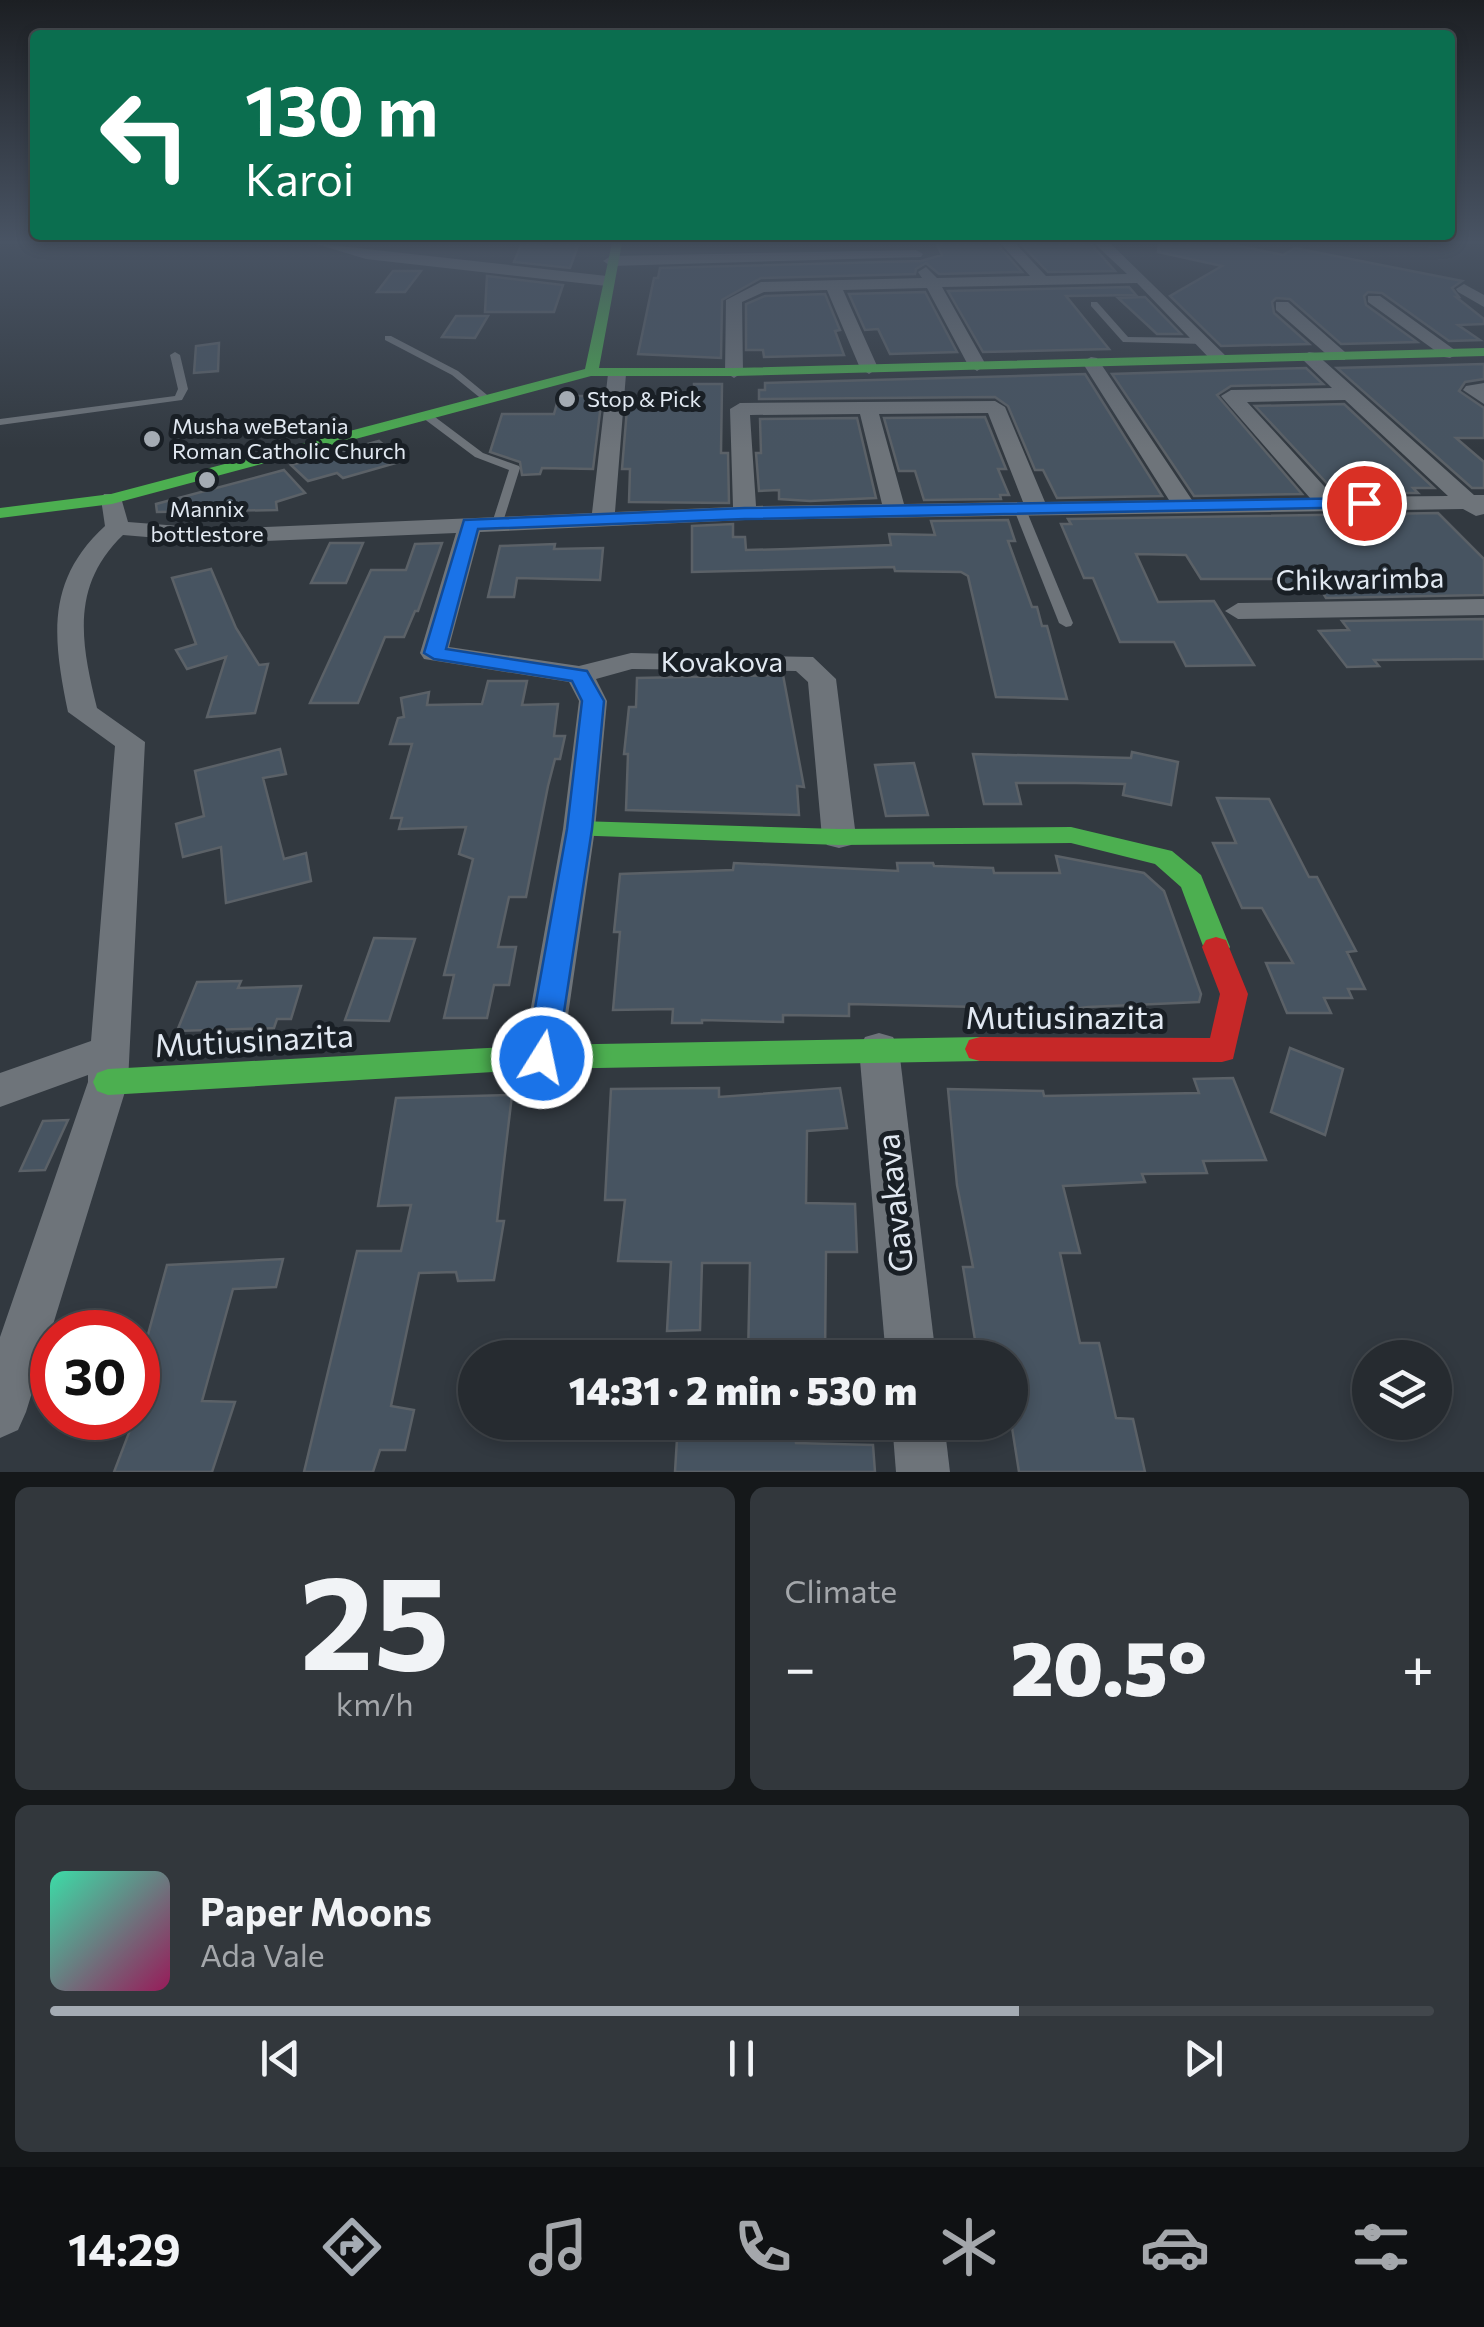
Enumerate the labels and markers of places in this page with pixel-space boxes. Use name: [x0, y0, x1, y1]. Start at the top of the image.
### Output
place label: Stop & Pick: [587, 385, 702, 412]
marker: Stop & Pick: [556, 388, 578, 410]
place label: Musha weBetania Roman Catholic Church: [172, 412, 406, 464]
marker: Musha weBetania Roman Catholic Church: [141, 428, 163, 450]
pin: [1322, 461, 1407, 546]
marker: Mannix bottlestore: [196, 469, 218, 491]
place label: Mannix bottlestore: [150, 495, 264, 547]

